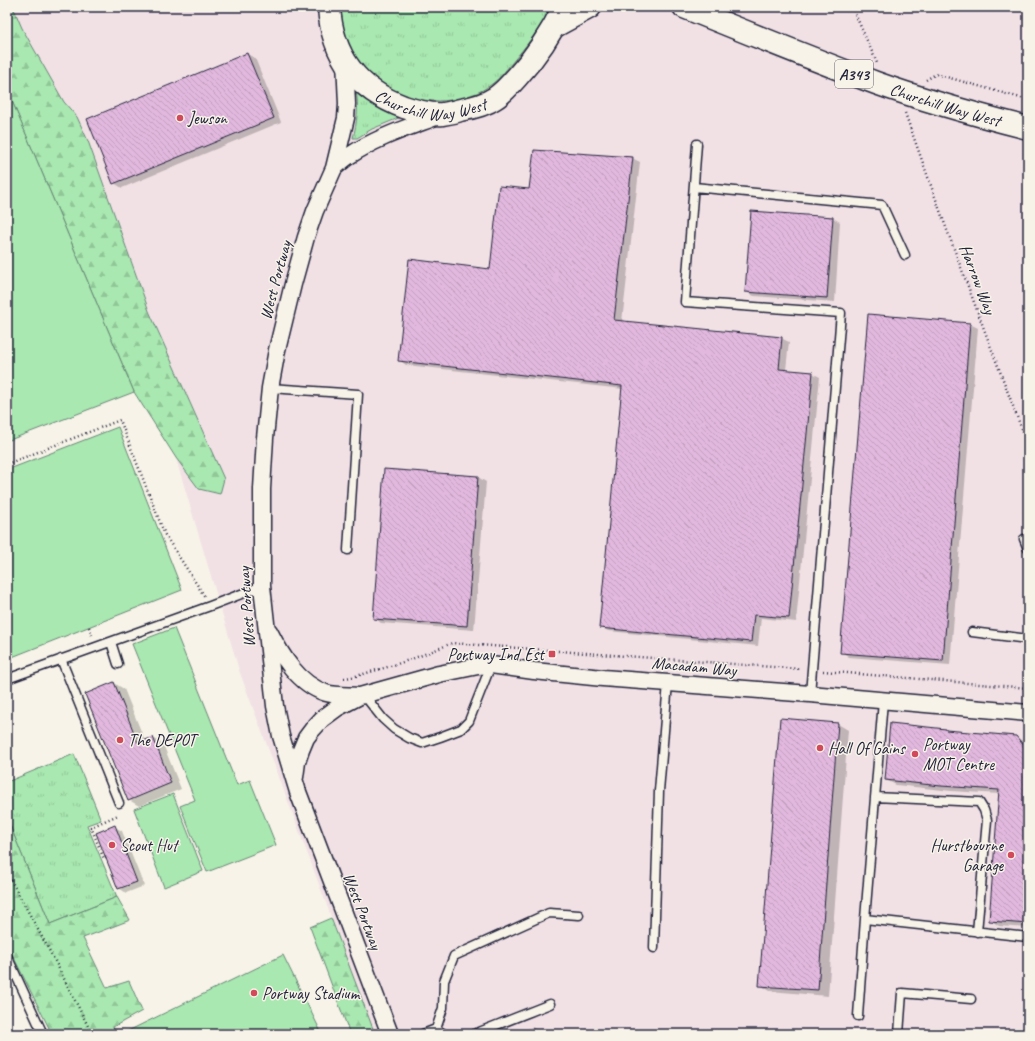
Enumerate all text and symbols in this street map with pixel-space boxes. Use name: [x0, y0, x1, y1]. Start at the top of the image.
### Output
road number: A343: [835, 60, 873, 88]
street label: Churchill Way West: [887, 79, 1005, 132]
street label: Churchill Way West: [371, 85, 492, 126]
place label: Jewson: [187, 108, 228, 129]
marker: Jewson: [175, 113, 185, 123]
street label: West Portway: [255, 237, 296, 322]
street label: Harrow Way: [955, 241, 1001, 318]
street label: West Portway: [233, 565, 260, 648]
place label: Portway Ind Est: [448, 644, 546, 665]
marker: Portway Ind Est: [547, 649, 557, 659]
street label: Macadam Way: [651, 652, 738, 681]
place label: The DEPOT: [128, 730, 199, 751]
place label: Portway MOT Centre: [923, 734, 996, 775]
marker: The DEPOT: [115, 735, 125, 745]
place label: Hall Of Gains: [828, 738, 906, 759]
marker: Hall Of Gains: [815, 743, 825, 753]
marker: Portway MOT Centre: [910, 749, 920, 759]
place label: Scout Hut: [120, 835, 180, 856]
place label: Hurstbourne Garage: [931, 835, 1004, 876]
marker: Scout Hut: [107, 840, 117, 850]
marker: Hurstbourne Garage: [1006, 850, 1016, 860]
street label: West Portway: [338, 870, 387, 954]
place label: Portway Stadium: [262, 983, 361, 1004]
marker: Portway Stadium: [249, 988, 259, 998]

